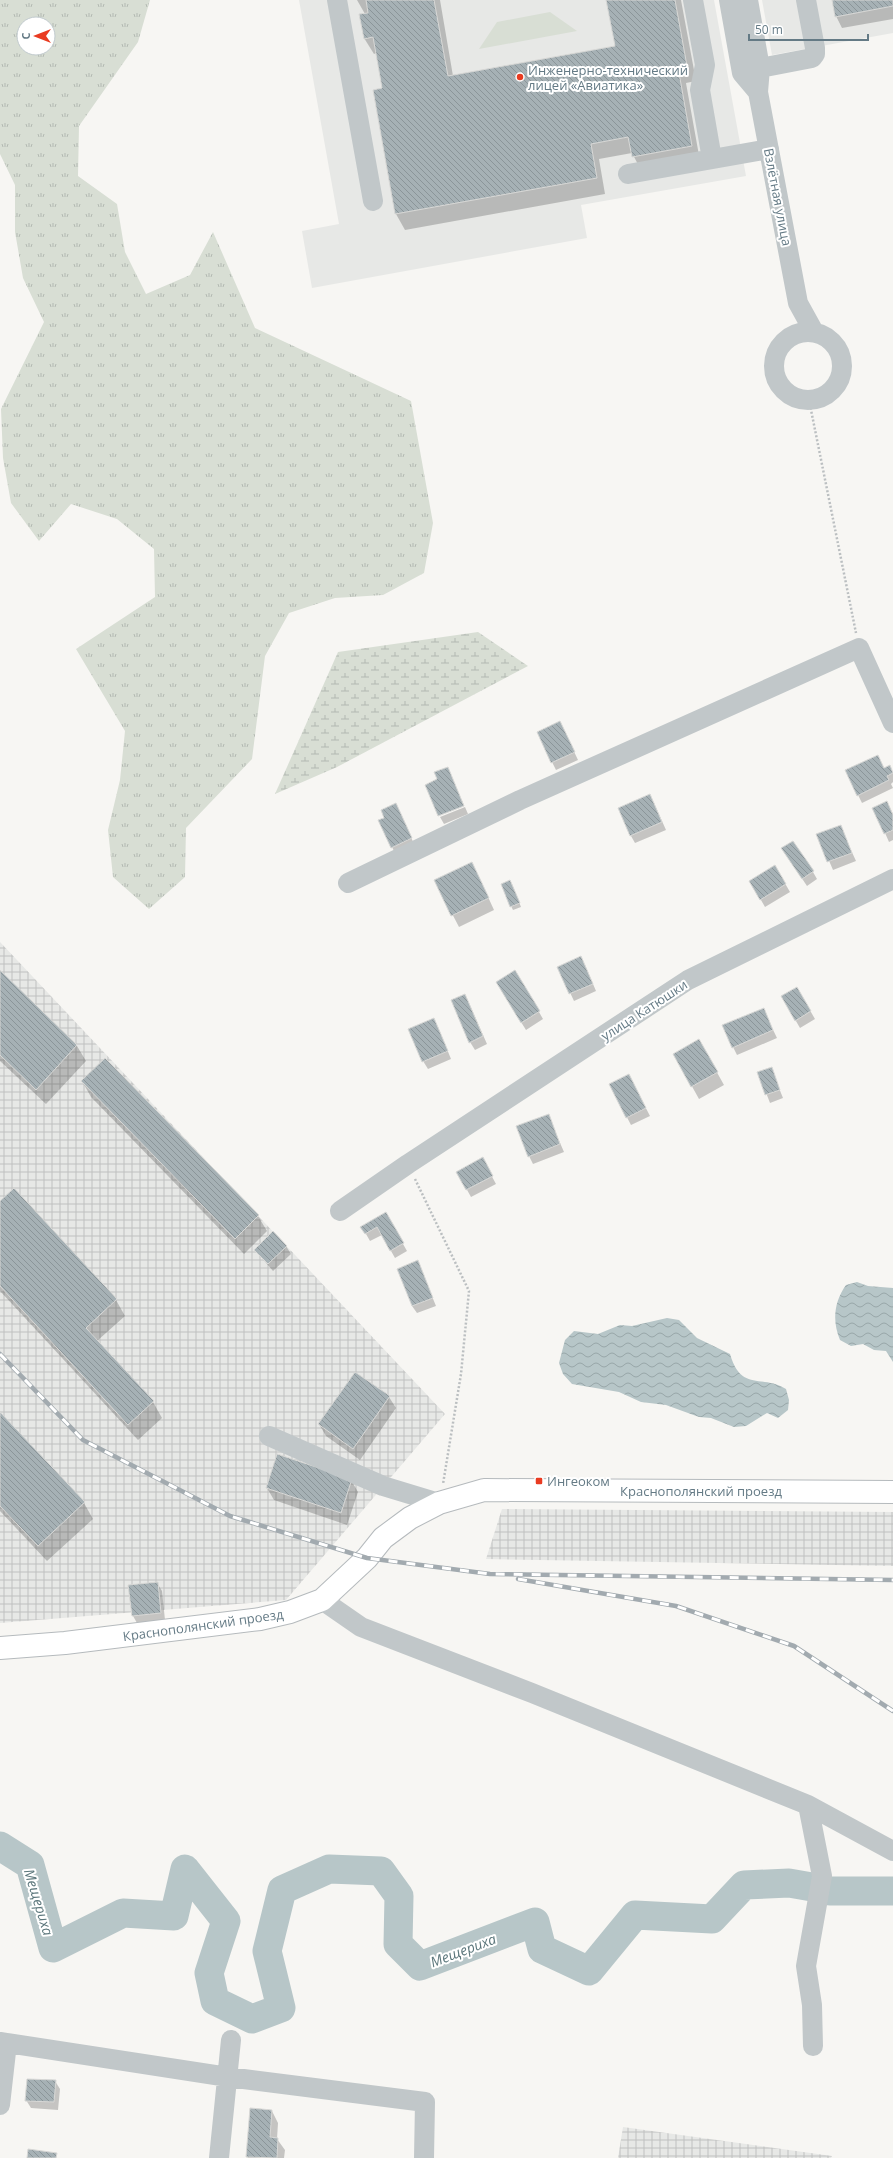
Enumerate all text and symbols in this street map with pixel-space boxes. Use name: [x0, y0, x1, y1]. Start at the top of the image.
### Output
north arrow: [16, 16, 56, 56]
scale bar: [749, 16, 868, 42]
text: 50 m: [755, 21, 783, 38]
text: С: [18, 32, 33, 40]
place label: Инженерно-технический лицей «Авиатика»: [528, 61, 688, 94]
marker: Инженерно-технический лицей «Авиатика»: [515, 72, 525, 82]
street label: Взлётная улица: [760, 147, 796, 247]
street label: улица Катюшки: [597, 975, 691, 1045]
place label: Ингеоком: [547, 1472, 610, 1490]
marker: Ингеоком: [534, 1476, 544, 1486]
street label: Краснополянский проезд: [620, 1482, 782, 1500]
street label: Краснополянский проезд: [122, 1605, 285, 1645]
water label: Мещериха: [20, 1866, 58, 1938]
water label: Мещериха: [427, 1929, 499, 1971]

